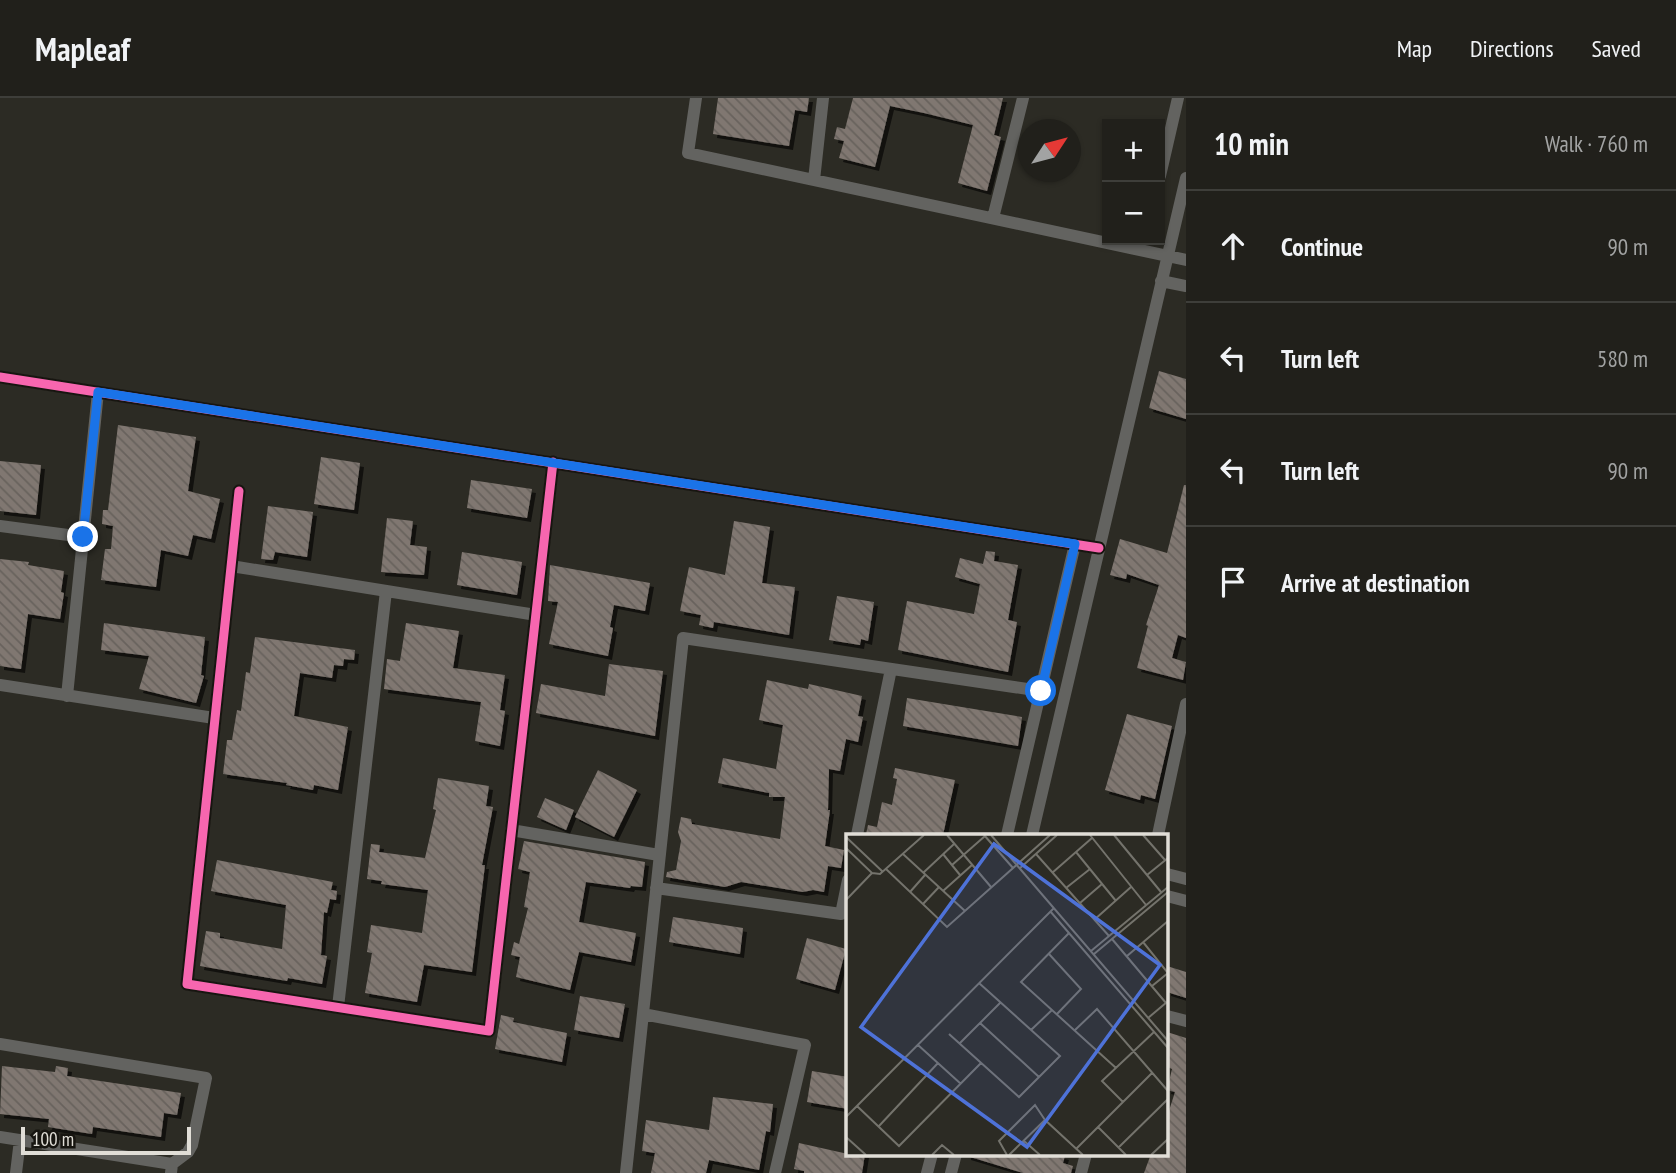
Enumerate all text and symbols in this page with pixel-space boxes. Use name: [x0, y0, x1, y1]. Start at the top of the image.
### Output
text: Mapleaf: [35, 27, 130, 70]
text: Map: [1397, 33, 1432, 64]
text: Directions: [1470, 33, 1554, 64]
text: Saved: [1592, 33, 1641, 64]
north arrow: [1018, 119, 1081, 182]
map controls: [1102, 119, 1165, 245]
button: +: [1102, 119, 1165, 182]
text: 10 min: [1214, 124, 1289, 163]
text: Walk · 760 m: [1545, 129, 1648, 158]
button: −: [1102, 182, 1165, 245]
icon: ahead: [1214, 227, 1252, 265]
text: Continue: [1281, 230, 1363, 263]
text: 90 m: [1607, 232, 1648, 261]
icon: left: [1214, 339, 1252, 377]
text: Turn left: [1281, 342, 1359, 375]
text: 580 m: [1597, 344, 1648, 373]
icon: left: [1214, 451, 1252, 489]
text: Turn left: [1281, 454, 1359, 487]
text: 90 m: [1607, 456, 1648, 485]
route end: [67, 521, 98, 552]
icon: arrive: [1214, 563, 1252, 601]
text: Arrive at destination: [1281, 566, 1470, 599]
route start: [1025, 675, 1056, 706]
inset map: [846, 834, 1168, 1156]
scale bar: [21, 1124, 191, 1156]
text: 100 m: [32, 1127, 74, 1151]

